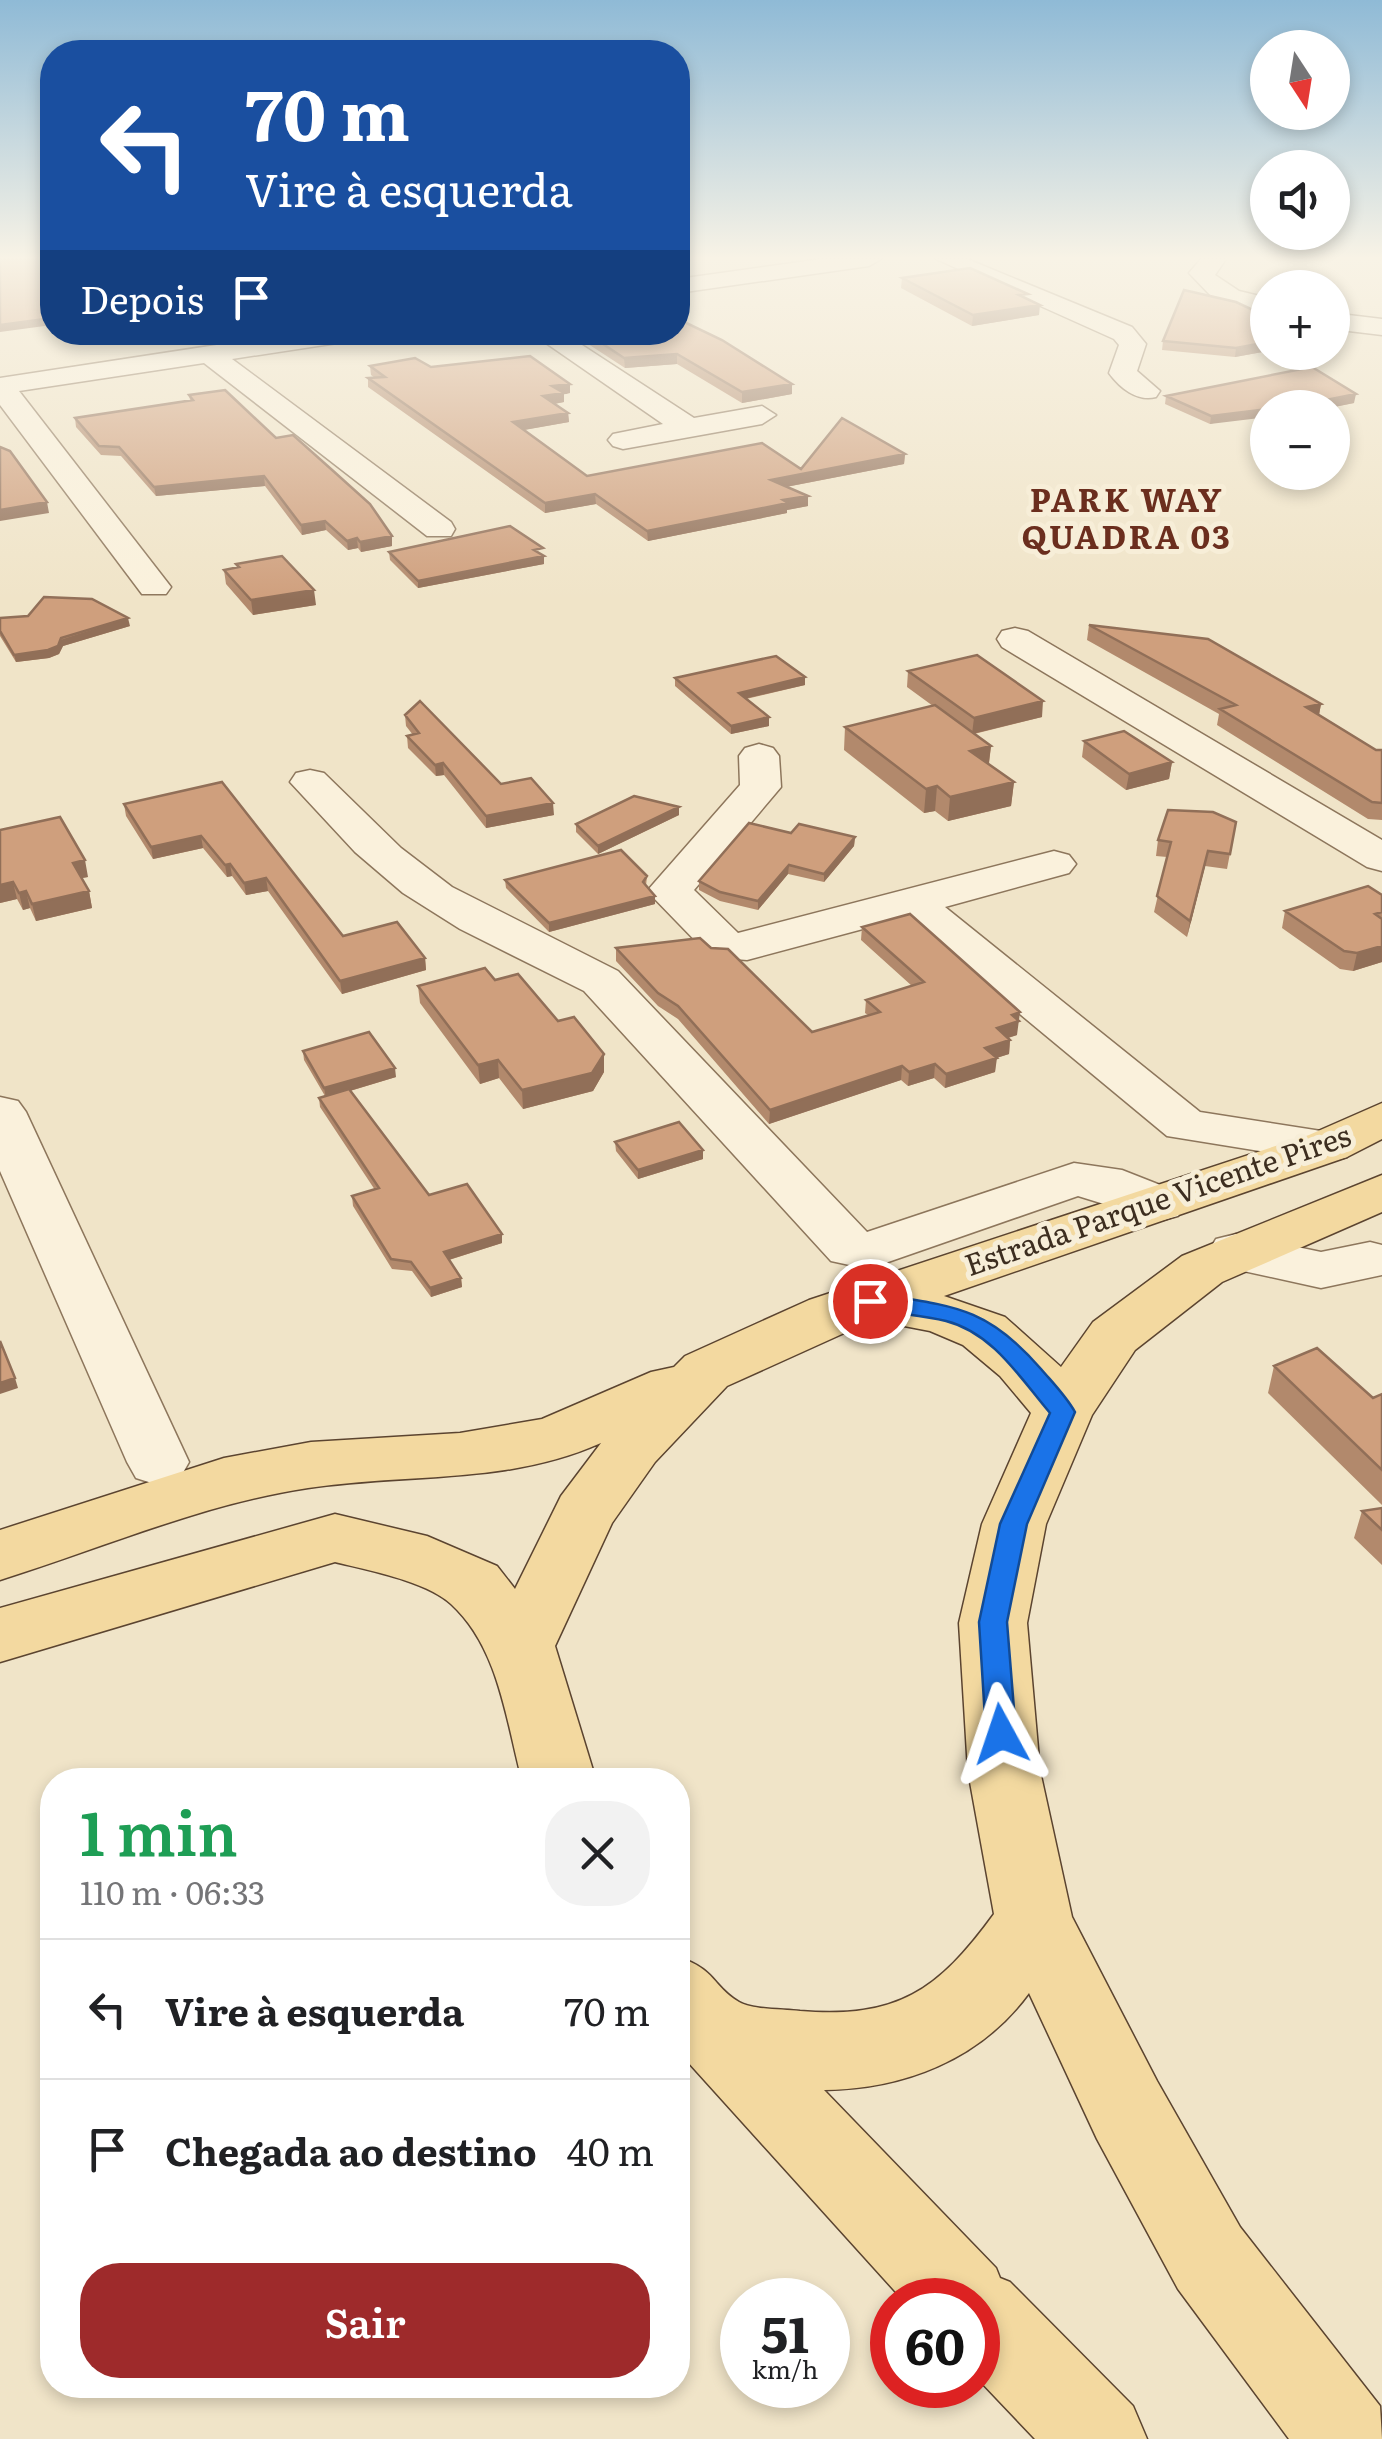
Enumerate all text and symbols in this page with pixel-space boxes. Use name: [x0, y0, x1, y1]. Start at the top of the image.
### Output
north arrow: [1250, 30, 1350, 130]
map controls: [1250, 30, 1350, 490]
text: 70 m: [245, 59, 410, 163]
icon: left: [80, 80, 210, 210]
button: sound: [1250, 150, 1350, 250]
text: Vire à esquerda: [245, 154, 573, 221]
text: Depois: [80, 269, 204, 326]
icon: arrive: [224, 270, 279, 325]
button: +: [1250, 270, 1350, 370]
button: −: [1250, 390, 1350, 490]
district label: PARK WAY QUADRA 03: [1022, 474, 1232, 559]
street label: Estrada Parque Vicente Pires: [958, 1111, 1356, 1285]
pin: [828, 1259, 913, 1344]
icon: arrive: [843, 1274, 898, 1329]
position arrow: [949, 1682, 1053, 1786]
text: 1 min: [80, 1785, 238, 1874]
button: close: [545, 1801, 650, 1906]
text: 110 m · 06:33: [80, 1867, 265, 1915]
text: Vire à esquerda: [165, 1981, 464, 2038]
text: 70 m: [564, 1981, 650, 2038]
icon: left: [80, 1982, 135, 2037]
text: Chegada ao destino: [165, 2121, 537, 2178]
text: 40 m: [567, 2121, 654, 2178]
icon: arrive: [80, 2122, 135, 2177]
button: Sair: [80, 2263, 650, 2378]
speed limit sign: 60: [870, 2278, 1000, 2408]
text: 51: [761, 2294, 809, 2368]
text: km/h: [752, 2350, 818, 2387]

